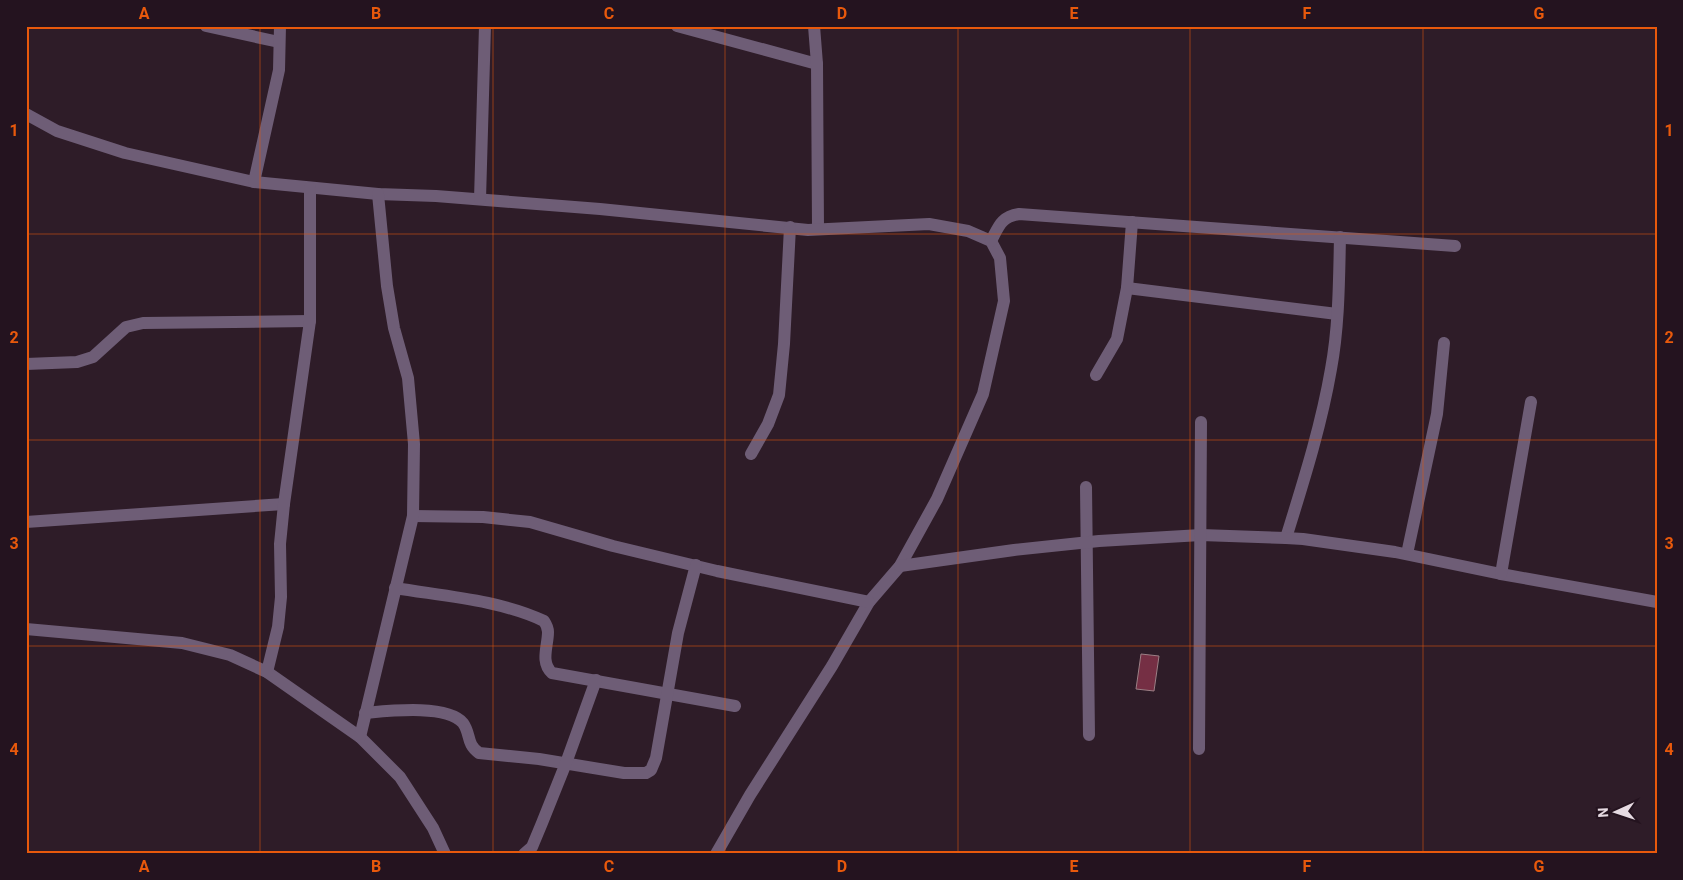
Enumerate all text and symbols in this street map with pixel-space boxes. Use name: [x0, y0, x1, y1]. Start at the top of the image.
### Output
text: A: [139, 4, 150, 23]
text: B: [371, 4, 381, 23]
text: C: [604, 4, 614, 23]
text: D: [837, 4, 847, 23]
text: E: [1070, 4, 1079, 23]
text: F: [1303, 4, 1312, 23]
text: G: [1534, 4, 1545, 23]
text: 1: [9, 121, 19, 140]
text: 1: [1664, 121, 1674, 140]
text: 2: [9, 328, 19, 347]
text: 2: [1664, 328, 1674, 347]
text: 3: [9, 534, 19, 553]
text: 3: [1664, 534, 1674, 553]
text: 4: [9, 740, 19, 759]
text: 4: [1664, 740, 1674, 759]
north arrow: [1590, 788, 1640, 838]
text: N: [1595, 807, 1611, 818]
text: A: [139, 857, 150, 876]
text: B: [371, 857, 381, 876]
text: C: [604, 857, 614, 876]
text: D: [837, 857, 847, 876]
text: E: [1070, 857, 1079, 876]
text: F: [1303, 857, 1312, 876]
text: G: [1534, 857, 1545, 876]

